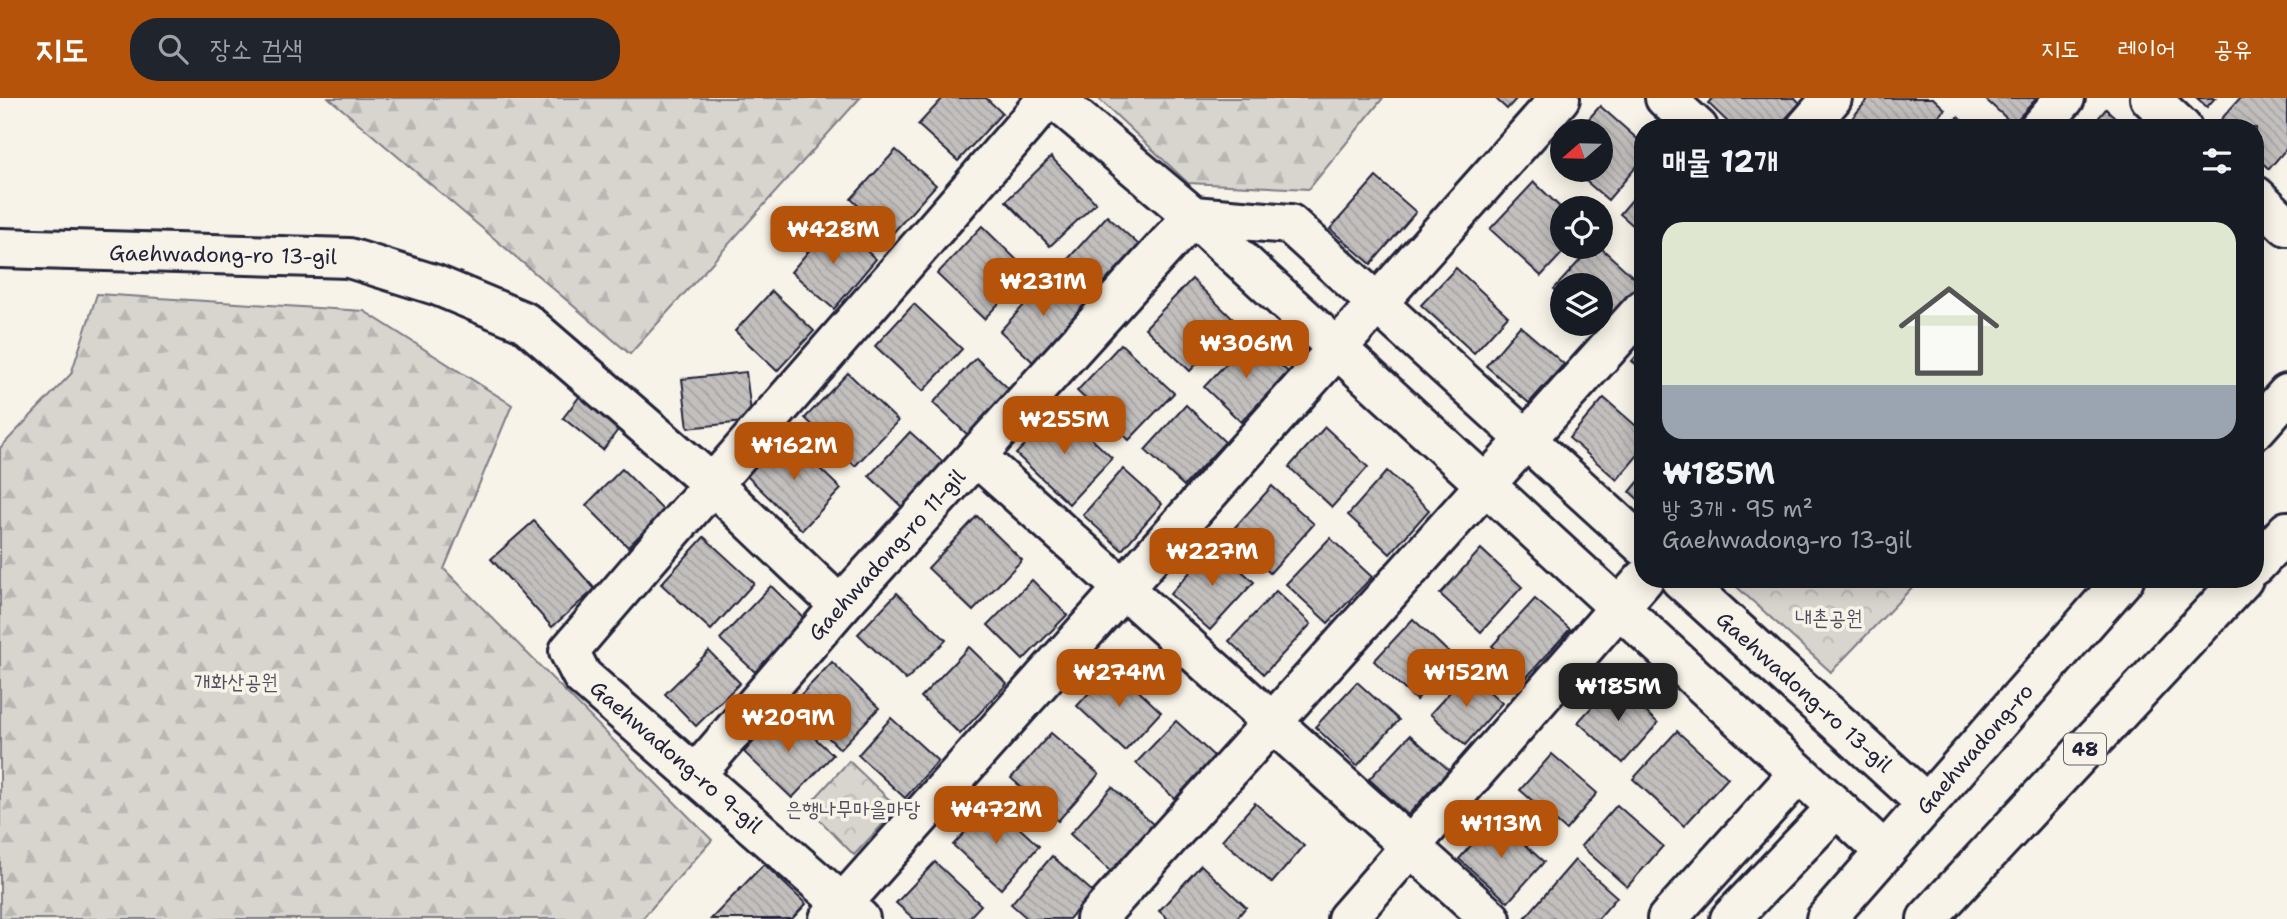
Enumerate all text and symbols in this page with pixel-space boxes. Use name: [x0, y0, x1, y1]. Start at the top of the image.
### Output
search box: [130, 18, 620, 81]
text: 지도: [35, 27, 88, 72]
icon: search: [154, 30, 192, 68]
text: 장소 검색: [210, 31, 303, 66]
text: 지도: [2041, 33, 2079, 65]
text: 레이어: [2117, 33, 2175, 65]
text: 공유: [2213, 33, 2252, 65]
north arrow: [1550, 119, 1614, 182]
map controls: [1550, 119, 1613, 336]
text: 매물 12개: [1662, 141, 1778, 182]
icon: filters: [2198, 142, 2236, 180]
button: locate: [1550, 196, 1613, 259]
pin: ₩428M: [784, 206, 882, 266]
text: ₩428M: [786, 214, 880, 244]
street label: Gaehwadong-ro 13-gil: [109, 239, 338, 271]
pin: ₩231M: [994, 258, 1092, 318]
text: ₩231M: [999, 266, 1087, 296]
icon: home: [1886, 268, 2012, 394]
button: layers: [1550, 273, 1613, 336]
pin: ₩306M: [1197, 320, 1295, 380]
text: ₩306M: [1199, 328, 1293, 358]
pin: ₩255M: [1015, 396, 1113, 456]
text: ₩255M: [1019, 404, 1109, 434]
pin: ₩162M: [745, 422, 843, 482]
text: ₩162M: [750, 430, 838, 460]
text: ₩185M: [1662, 453, 1775, 494]
street label: Gaehwadong-ro 11-gil: [802, 463, 972, 647]
text: 방 3개 · 95 m²: [1662, 494, 1813, 524]
text: Gaehwadong-ro 13-gil: [1662, 525, 1912, 555]
pin: ₩227M: [1163, 528, 1261, 588]
text: ₩227M: [1166, 536, 1258, 566]
park label: 내촌공원: [1795, 604, 1863, 632]
street label: Gaehwadong-ro 13-gil: [1710, 605, 1899, 779]
pin: ₩274M: [1070, 650, 1168, 709]
pin: ₩152M: [1417, 650, 1515, 709]
text: ₩274M: [1073, 657, 1165, 687]
text: ₩152M: [1423, 657, 1509, 687]
pin: ₩185M: [1569, 664, 1667, 723]
park label: 개화산공원: [194, 668, 278, 696]
text: ₩185M: [1575, 671, 1661, 701]
street label: Gaehwadong-ro 9-gil: [584, 674, 769, 840]
street label: Gaehwadong-ro: [1910, 678, 2040, 820]
pin: ₩209M: [739, 694, 837, 754]
text: ₩209M: [741, 702, 835, 732]
road number: 48: [2064, 734, 2106, 764]
pin: ₩472M: [947, 786, 1045, 846]
text: ₩472M: [950, 794, 1042, 824]
park label: 은행나무마을마당: [785, 795, 921, 823]
pin: ₩113M: [1452, 800, 1550, 860]
text: ₩113M: [1460, 808, 1542, 838]

